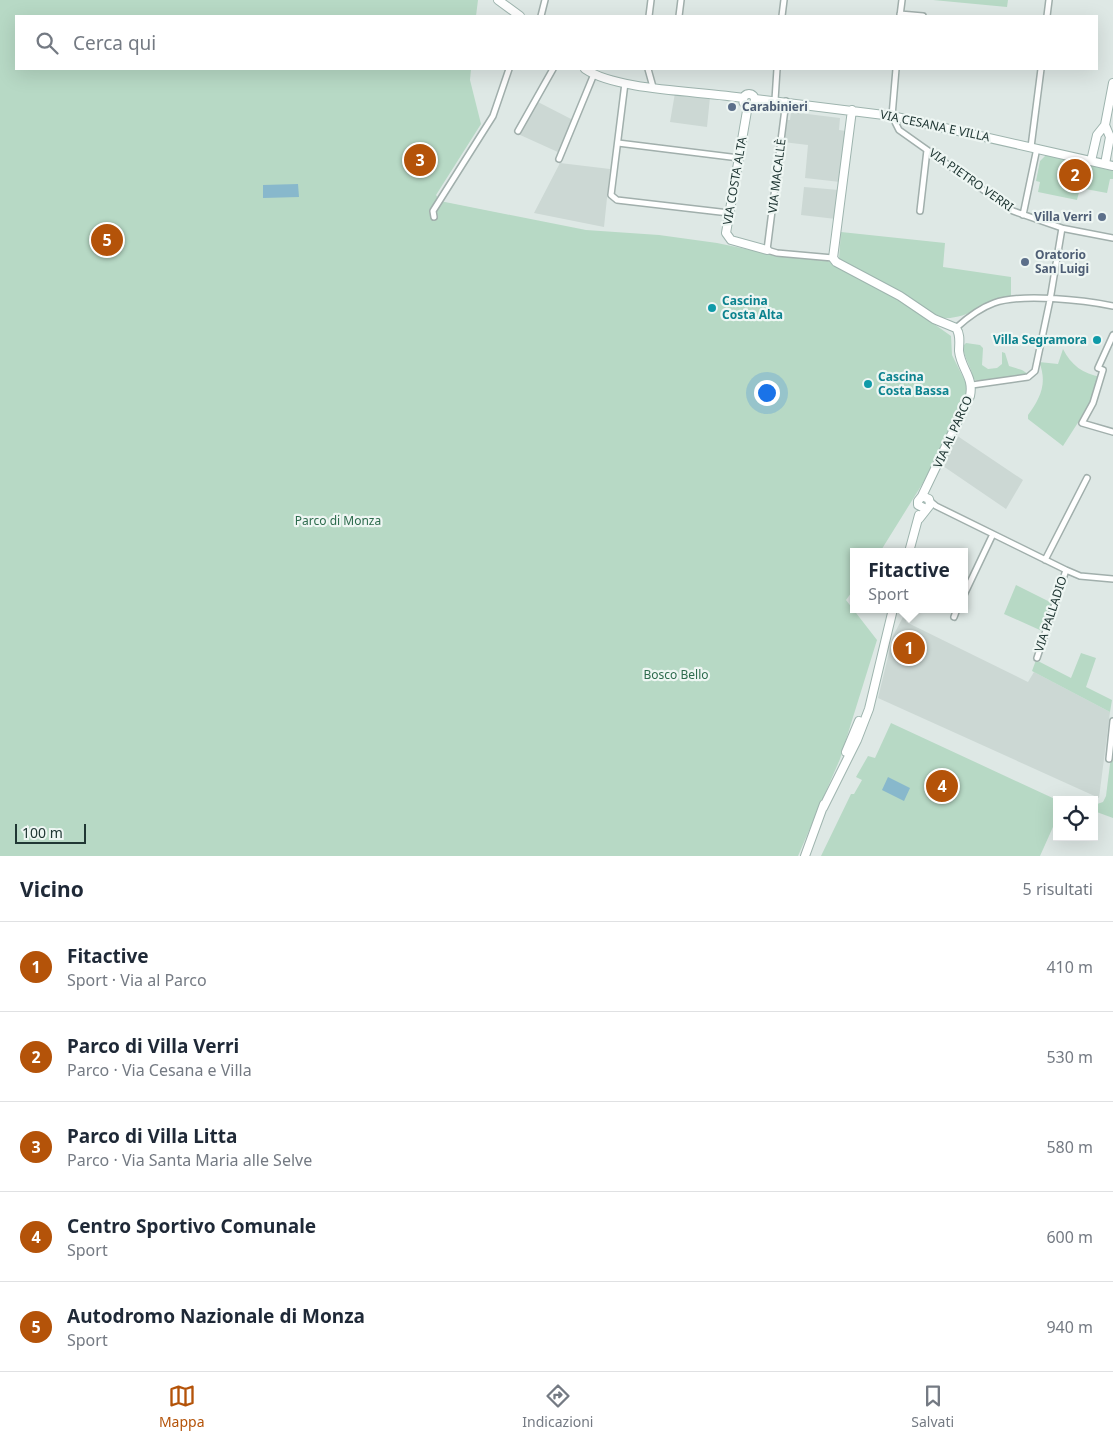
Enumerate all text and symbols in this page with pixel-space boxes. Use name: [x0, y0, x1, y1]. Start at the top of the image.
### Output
search box: [15, 15, 1098, 70]
icon: search: [33, 29, 61, 57]
text: Cerca qui: [73, 30, 156, 56]
place label: Carabinieri: [742, 98, 808, 115]
marker: Carabinieri: [726, 101, 738, 113]
street label: VIA CESANA E VILLA: [879, 106, 992, 146]
street label: VIA COSTA ALTA: [718, 135, 751, 226]
street label: VIA MACALLÈ: [764, 138, 790, 214]
pin: 3: [404, 141, 436, 179]
street label: VIA PIETRO VERRI: [926, 144, 1017, 215]
pin: 2: [1059, 156, 1091, 194]
place label: Villa Verri: [1034, 208, 1092, 225]
marker: Villa Verri: [1096, 211, 1108, 223]
pin: 5: [91, 221, 123, 259]
place label: Oratorio San Luigi: [1035, 246, 1089, 277]
marker: Oratorio San Luigi: [1019, 256, 1031, 268]
place label: Cascina Costa Alta: [722, 292, 783, 323]
marker: Cascina Costa Alta: [706, 302, 718, 314]
place label: Villa Segramora: [993, 331, 1087, 348]
marker: Villa Segramora: [1091, 334, 1103, 346]
place label: Cascina Costa Bassa: [878, 368, 949, 399]
marker: Cascina Costa Bassa: [862, 378, 874, 390]
your location: [754, 380, 780, 406]
street label: VIA AL PARCO: [929, 393, 976, 471]
park label: Parco di Monza: [295, 512, 381, 529]
popup: [850, 548, 968, 613]
text: Fitactive: [868, 557, 950, 583]
street label: VIA PALLADIO: [1030, 574, 1071, 654]
text: Sport: [868, 583, 909, 605]
pin: 1: [893, 629, 925, 667]
park label: Bosco Bello: [644, 666, 708, 683]
pin: 4: [926, 767, 958, 805]
map controls: [1053, 796, 1098, 841]
button: locate: [1053, 796, 1098, 841]
scale bar: [15, 821, 86, 844]
text: 100 m: [22, 823, 63, 842]
text: Vicino: [20, 875, 84, 903]
text: 5 risultati: [1023, 878, 1093, 900]
text: Fitactive: [67, 943, 149, 969]
text: 1: [31, 956, 41, 978]
text: 410 m: [1046, 956, 1093, 978]
text: Sport · Via al Parco: [67, 969, 207, 991]
text: Parco di Villa Verri: [67, 1033, 239, 1059]
text: 2: [31, 1046, 41, 1068]
text: 530 m: [1046, 1046, 1093, 1068]
text: Parco · Via Cesana e Villa: [67, 1059, 252, 1081]
text: Parco di Villa Litta: [67, 1123, 237, 1149]
text: 3: [31, 1136, 41, 1158]
text: 580 m: [1046, 1136, 1093, 1158]
text: Parco · Via Santa Maria alle Selve: [67, 1149, 312, 1171]
text: Centro Sportivo Comunale: [67, 1213, 316, 1239]
text: 4: [31, 1226, 41, 1248]
text: 600 m: [1046, 1226, 1093, 1248]
text: Sport: [67, 1239, 108, 1261]
text: Autodromo Nazionale di Monza: [67, 1303, 365, 1329]
text: 5: [31, 1316, 41, 1338]
text: 940 m: [1046, 1316, 1093, 1338]
text: Sport: [67, 1329, 108, 1351]
tab: Mappa: [159, 1382, 205, 1431]
tab: Indicazioni: [522, 1382, 593, 1431]
tab: Salvati: [911, 1382, 954, 1431]

